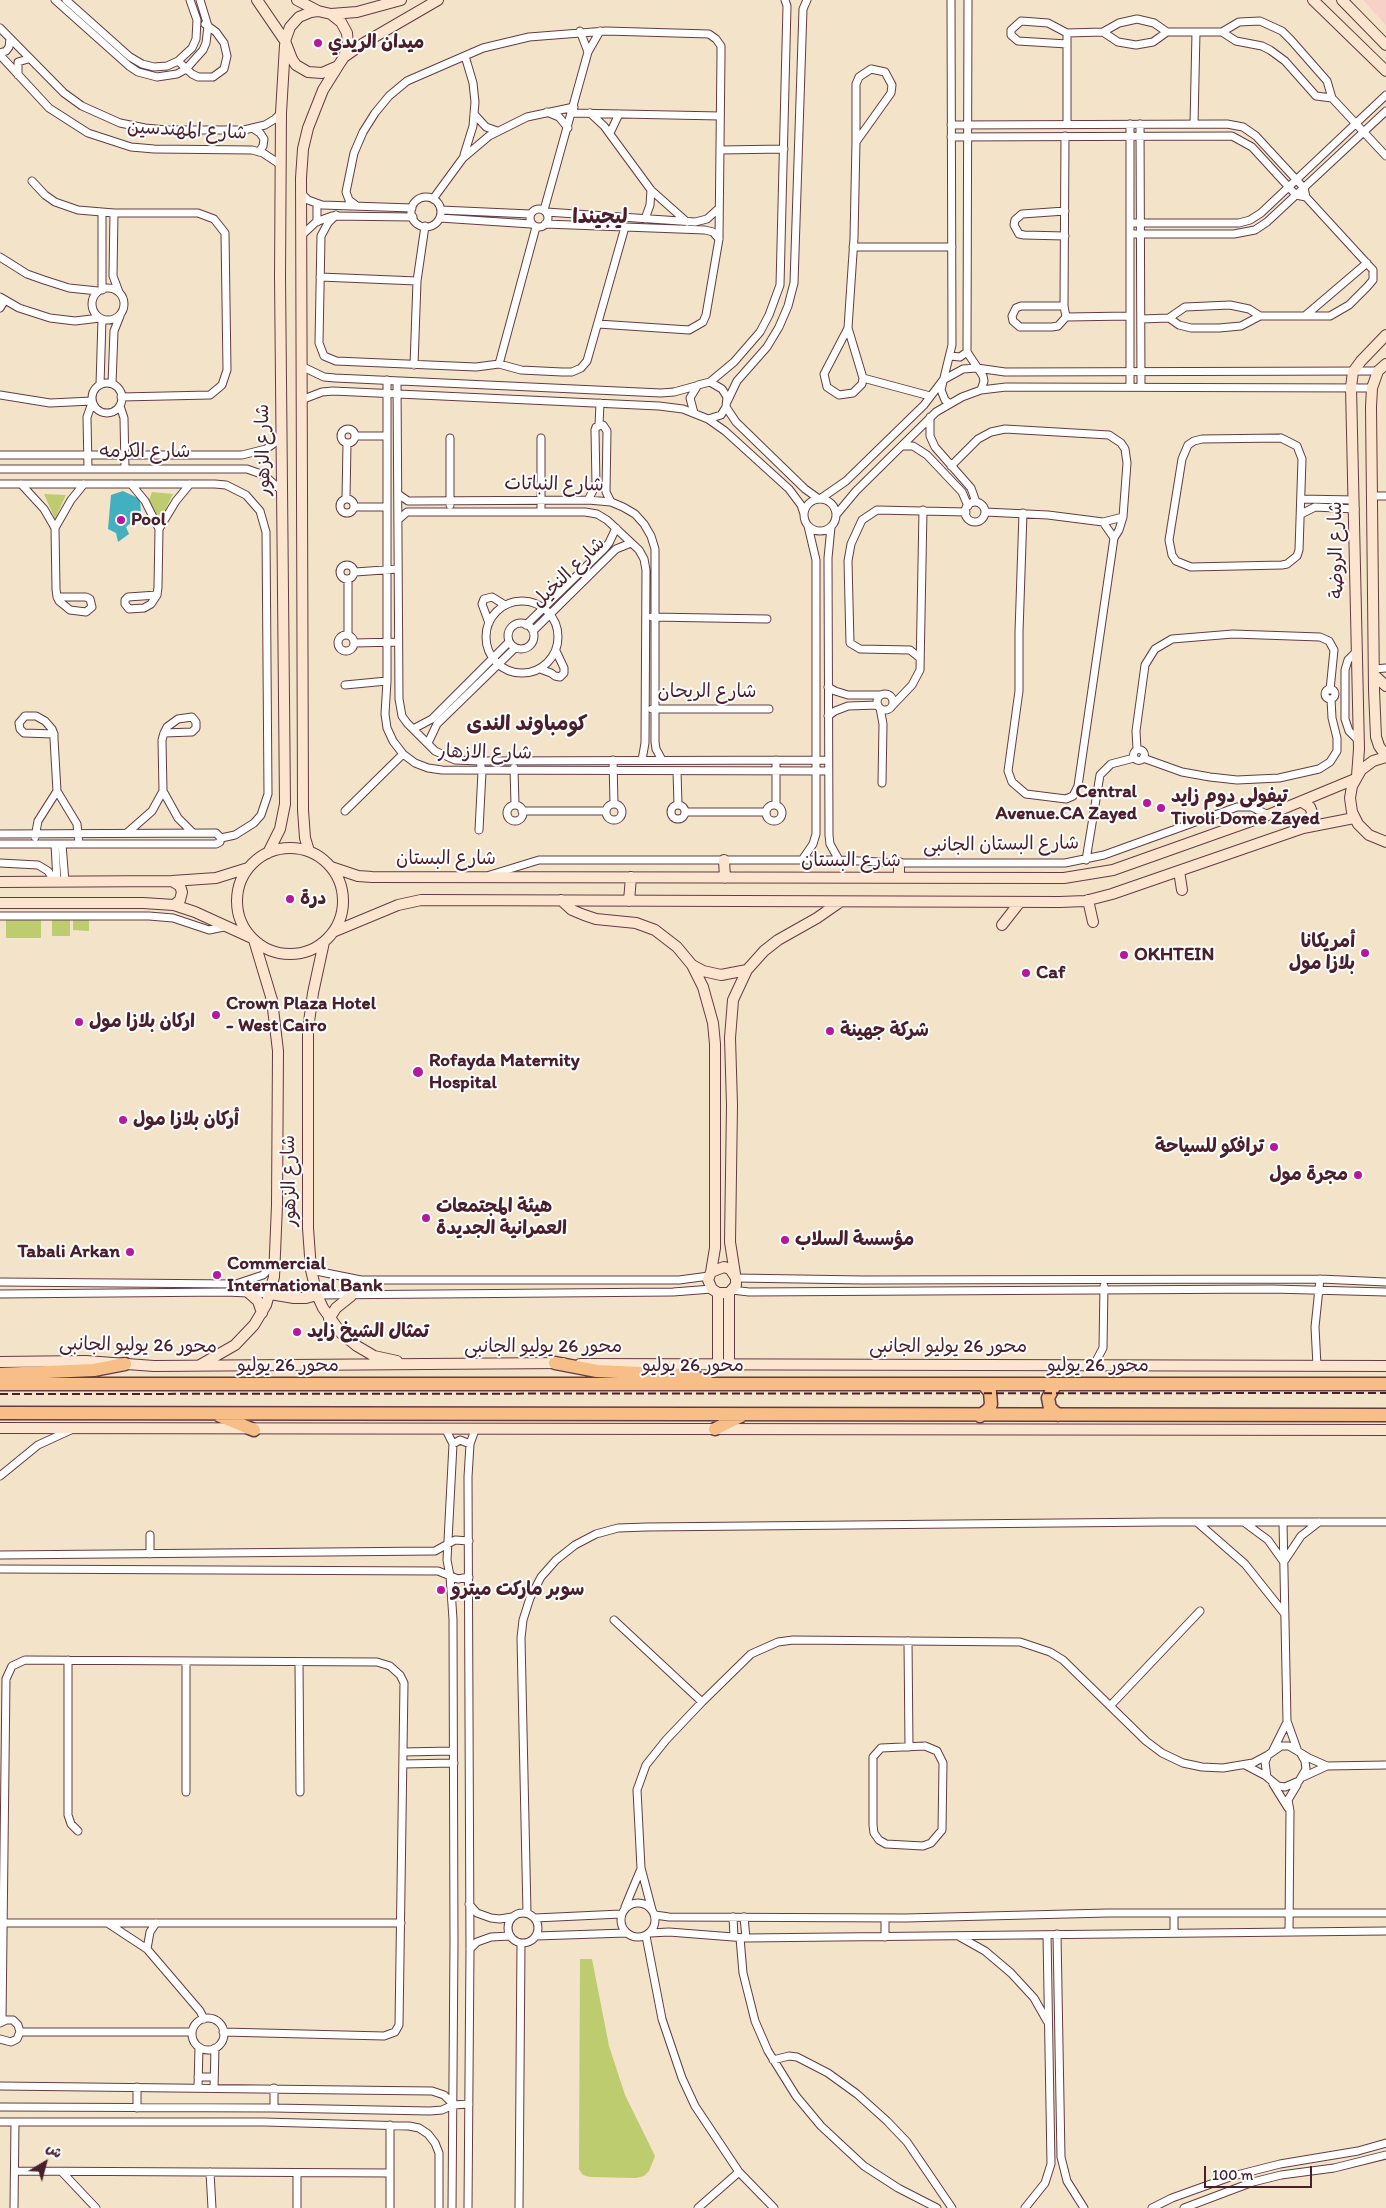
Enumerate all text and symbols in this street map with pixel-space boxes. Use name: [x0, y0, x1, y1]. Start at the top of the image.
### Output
place label: ميدان الريدي: [328, 32, 424, 54]
marker: ميدان الريدي: [312, 37, 324, 49]
street label: شارع المهندسين: [127, 116, 247, 146]
district label: ليجيندا: [572, 205, 628, 231]
street label: شارع الزهور: [252, 404, 276, 496]
street label: شارع الكرمه: [99, 441, 191, 463]
street label: شارع النباتات: [504, 473, 604, 497]
street label: شارع الروضة: [1325, 501, 1349, 599]
place label: Pool: [131, 509, 166, 531]
marker: Pool: [115, 514, 127, 526]
street label: شارع النخيل: [528, 533, 610, 613]
street label: شارع الريحان: [658, 681, 756, 703]
district label: كومباوند الندى: [467, 712, 587, 738]
street label: شارع الازهار: [438, 741, 532, 765]
place label: Central Avenue.CA Zayed: [996, 781, 1137, 825]
place label: تيفولى دوم زايد Tivoli Dome Zayed: [1171, 786, 1320, 830]
marker: Central Avenue.CA Zayed: [1141, 797, 1153, 809]
marker: تيفولى دوم زايد Tivoli Dome Zayed: [1155, 802, 1167, 814]
street label: شارع البستان الجانبى: [923, 832, 1079, 858]
street label: شارع البستان: [396, 848, 496, 870]
street label: شارع البستان: [801, 850, 901, 872]
place label: درة: [300, 888, 326, 910]
marker: درة: [284, 893, 296, 905]
place label: أمريكانا بلازا مول: [1289, 931, 1355, 975]
place label: OKHTEIN: [1134, 944, 1214, 966]
marker: أمريكانا بلازا مول: [1359, 947, 1371, 959]
marker: OKHTEIN: [1118, 949, 1130, 961]
place label: Caf: [1036, 962, 1065, 984]
marker: Caf: [1020, 967, 1032, 979]
place label: Crown Plaza Hotel - West Cairo: [226, 993, 376, 1037]
marker: Crown Plaza Hotel - West Cairo: [210, 1009, 222, 1021]
place label: اركان بلازا مول: [89, 1011, 195, 1033]
marker: اركان بلازا مول: [73, 1016, 85, 1028]
place label: شركة جهينة: [840, 1020, 929, 1042]
marker: شركة جهينة: [824, 1025, 836, 1037]
place label: Rofayda Maternity Hospital: [429, 1050, 580, 1094]
marker: Rofayda Maternity Hospital: [411, 1065, 425, 1079]
place label: أركان بلازا مول: [133, 1109, 239, 1131]
marker: أركان بلازا مول: [117, 1114, 129, 1126]
street label: شارع الزهور: [278, 1135, 302, 1227]
place label: ترافكو للسياحة: [1155, 1136, 1264, 1158]
marker: ترافكو للسياحة: [1268, 1141, 1280, 1153]
place label: مجرة مول: [1269, 1164, 1348, 1186]
marker: مجرة مول: [1352, 1169, 1364, 1181]
place label: هيئة المجتمعات العمرانية الجديدة: [436, 1196, 567, 1240]
marker: هيئة المجتمعات العمرانية الجديدة: [420, 1212, 432, 1224]
place label: مؤسسة السلاب: [795, 1229, 914, 1251]
marker: مؤسسة السلاب: [779, 1234, 791, 1246]
place label: Tabali Arkan: [18, 1241, 120, 1263]
marker: Tabali Arkan: [124, 1246, 136, 1258]
place label: Commercial International Bank: [227, 1253, 383, 1297]
marker: Commercial International Bank: [211, 1269, 223, 1281]
place label: تمثال الشيخ زايد: [307, 1321, 429, 1343]
marker: تمثال الشيخ زايد: [291, 1326, 303, 1338]
street label: محور 26 يوليو الجانبى: [59, 1333, 217, 1359]
street label: محور 26 يوليو الجانبى: [464, 1336, 622, 1358]
street label: محور 26 يوليو الجانبى: [869, 1336, 1027, 1358]
street label: محور 26 يوليو: [237, 1355, 339, 1377]
street label: محور 26 يوليو: [642, 1355, 744, 1377]
street label: محور 26 يوليو: [1047, 1355, 1149, 1377]
place label: سوبر ماركت ميترو: [451, 1579, 584, 1601]
marker: سوبر ماركت ميترو: [435, 1584, 447, 1596]
north arrow: [20, 2138, 70, 2188]
text: ش: [43, 2139, 66, 2162]
scale bar: [1206, 2156, 1314, 2188]
text: 100 m: [1212, 2166, 1253, 2184]

